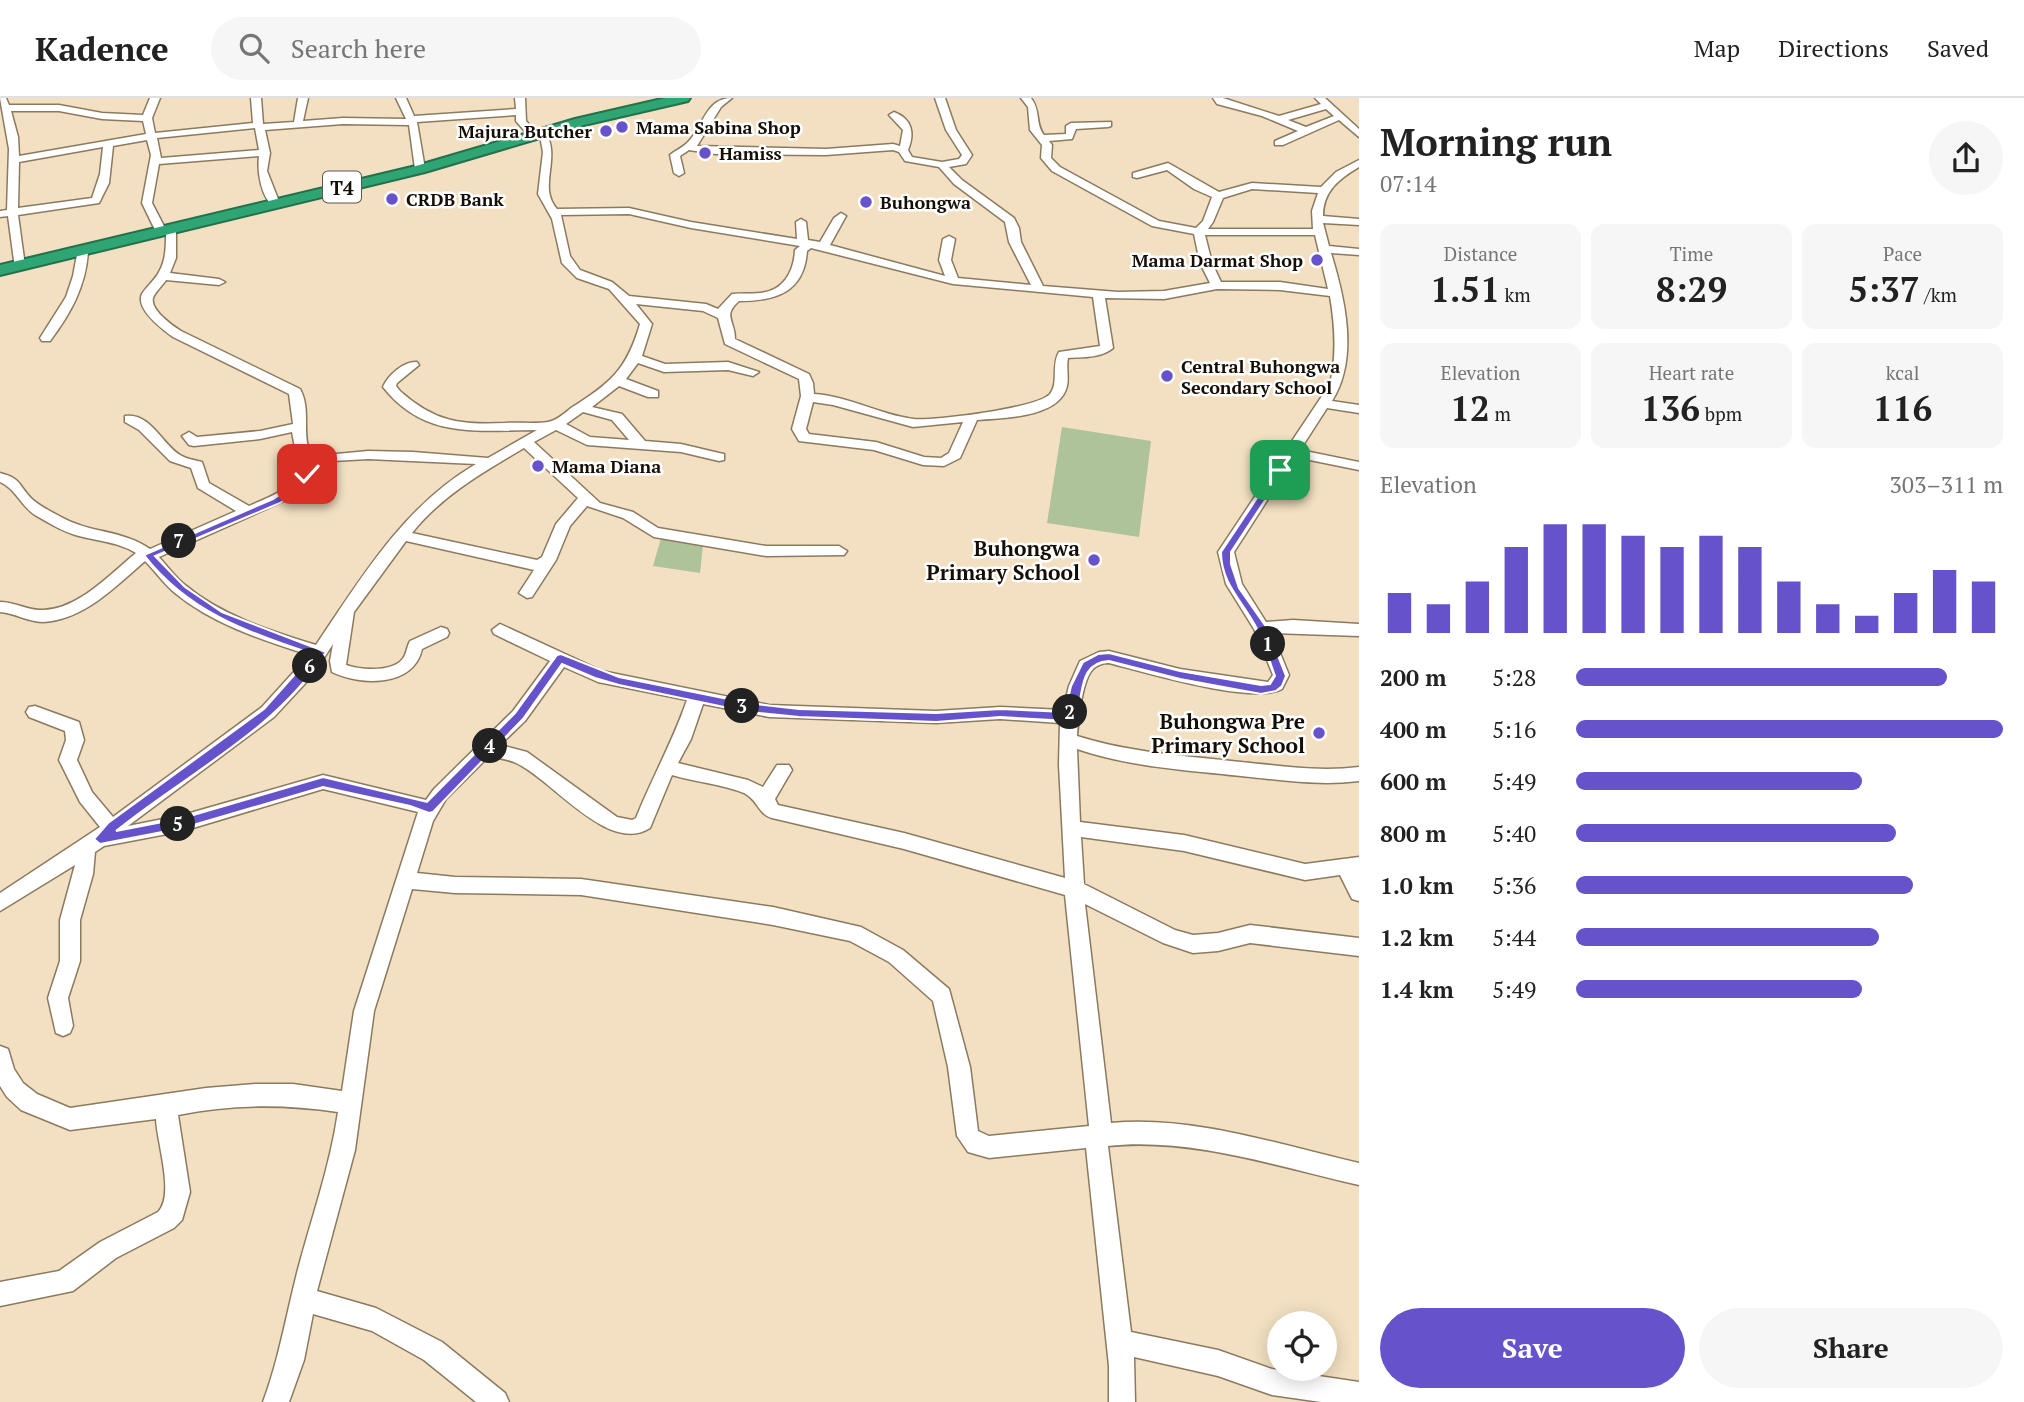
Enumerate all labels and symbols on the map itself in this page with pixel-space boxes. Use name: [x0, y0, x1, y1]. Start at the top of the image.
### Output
place label: Mama Sabina Shop: [636, 115, 801, 139]
place label: Majura Butcher: [458, 119, 592, 143]
marker: Mama Sabina Shop: [614, 119, 630, 135]
marker: Majura Butcher: [598, 123, 614, 139]
place label: Hamiss: [719, 141, 782, 165]
marker: Hamiss: [697, 145, 713, 161]
road number: T4: [323, 172, 361, 202]
place label: CRDB Bank: [406, 187, 504, 211]
place label: Buhongwa: [880, 190, 971, 214]
marker: CRDB Bank: [384, 191, 400, 207]
marker: Buhongwa: [858, 194, 874, 210]
place label: Mama Darmat Shop: [1132, 248, 1303, 272]
marker: Mama Darmat Shop: [1309, 252, 1325, 268]
place label: Central Buhongwa Secondary School: [1181, 354, 1340, 399]
marker: Central Buhongwa Secondary School: [1159, 368, 1175, 384]
pin: [1250, 440, 1310, 500]
pin: [277, 444, 337, 504]
place label: Mama Diana: [552, 454, 661, 478]
marker: Mama Diana: [530, 458, 546, 474]
pin: 7: [162, 524, 196, 558]
place label: Buhongwa Primary School: [926, 534, 1080, 586]
marker: Buhongwa Primary School: [1086, 552, 1102, 568]
pin: 1: [1250, 626, 1286, 662]
pin: 6: [292, 648, 328, 684]
pin: 3: [724, 688, 760, 724]
pin: 2: [1052, 694, 1088, 730]
place label: Buhongwa Pre Primary School: [1151, 707, 1305, 759]
marker: Buhongwa Pre Primary School: [1311, 725, 1327, 741]
pin: 4: [472, 728, 508, 764]
pin: 5: [160, 806, 196, 842]

